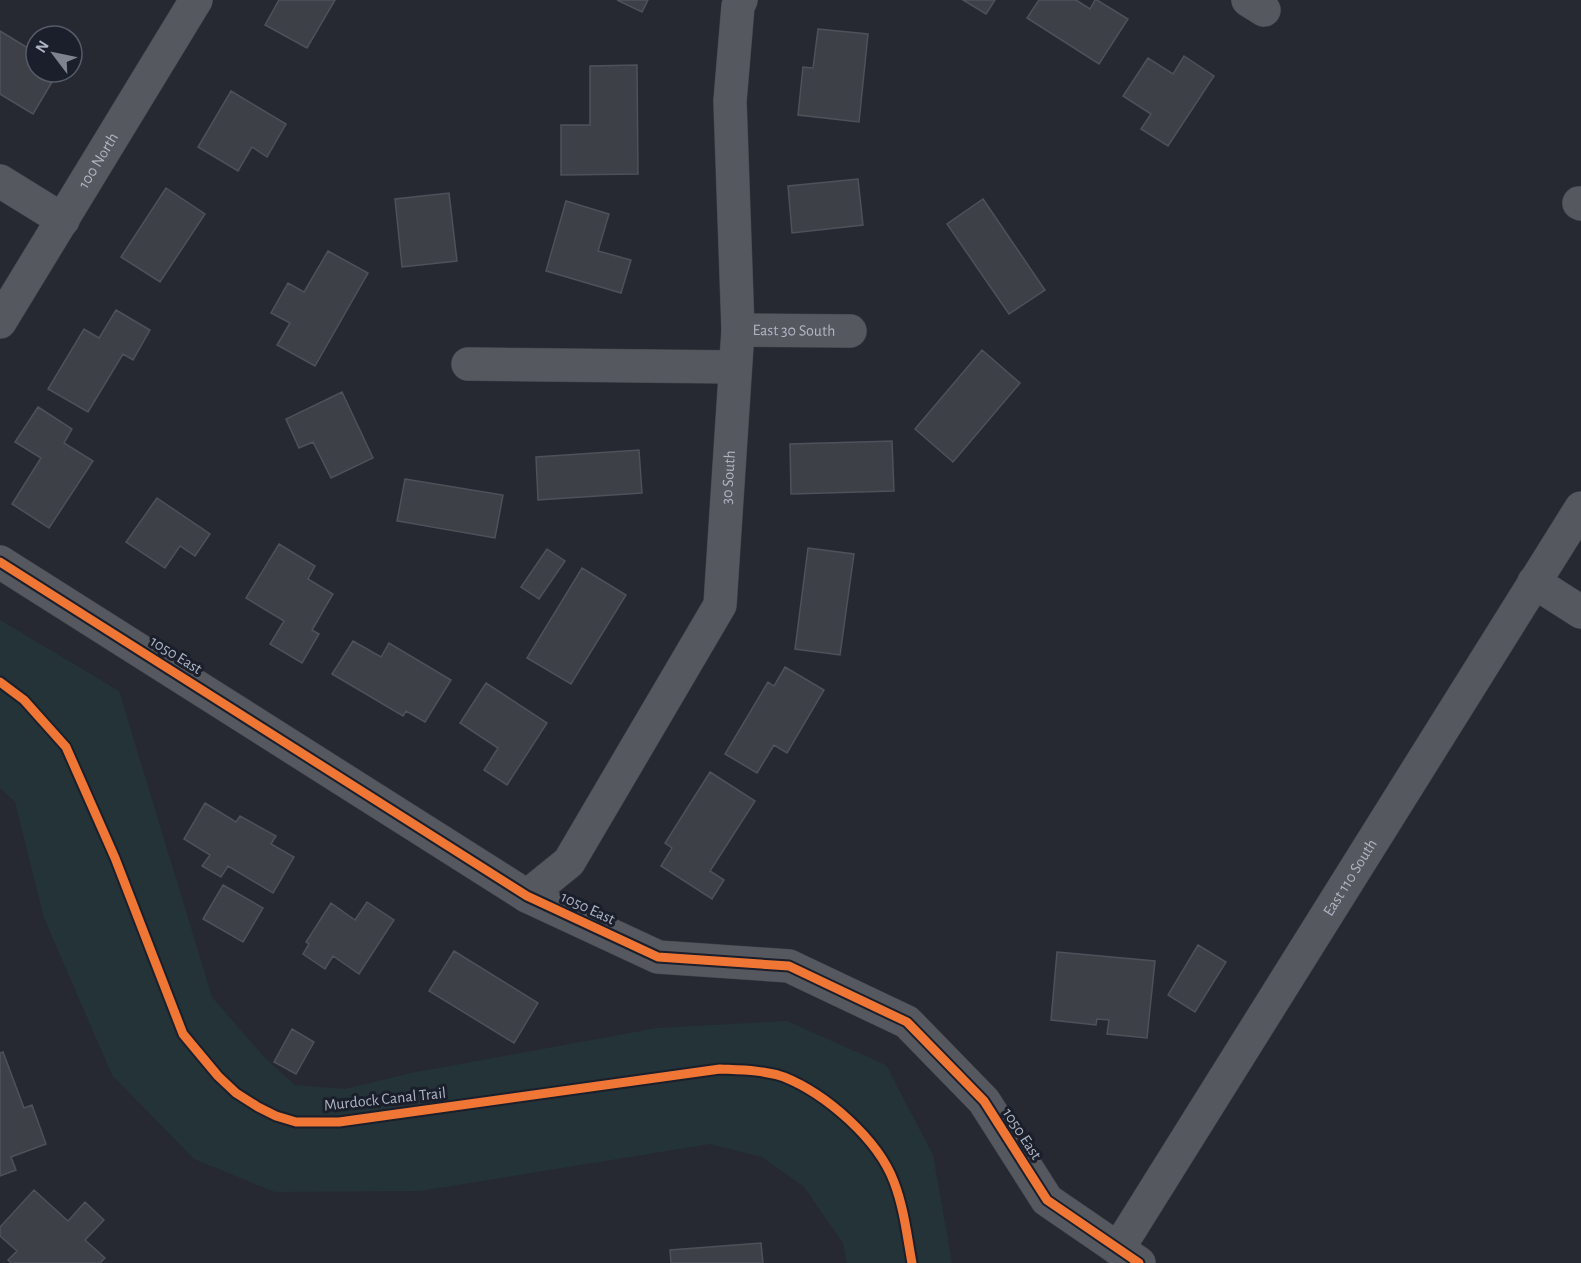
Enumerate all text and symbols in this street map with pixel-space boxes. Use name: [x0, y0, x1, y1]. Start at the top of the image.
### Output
north arrow: [24, 24, 84, 84]
text: N: [32, 38, 52, 56]
street label: 100 North: [75, 130, 121, 191]
street label: East 30 South: [752, 322, 836, 339]
street label: 30 South: [719, 450, 738, 505]
street label: 1050 East: [147, 633, 205, 677]
street label: East 110 South: [1320, 836, 1380, 919]
street label: 1050 East: [559, 889, 617, 927]
street label: Murdock Canal Trail: [323, 1085, 447, 1113]
street label: 1050 East: [1000, 1106, 1044, 1162]

